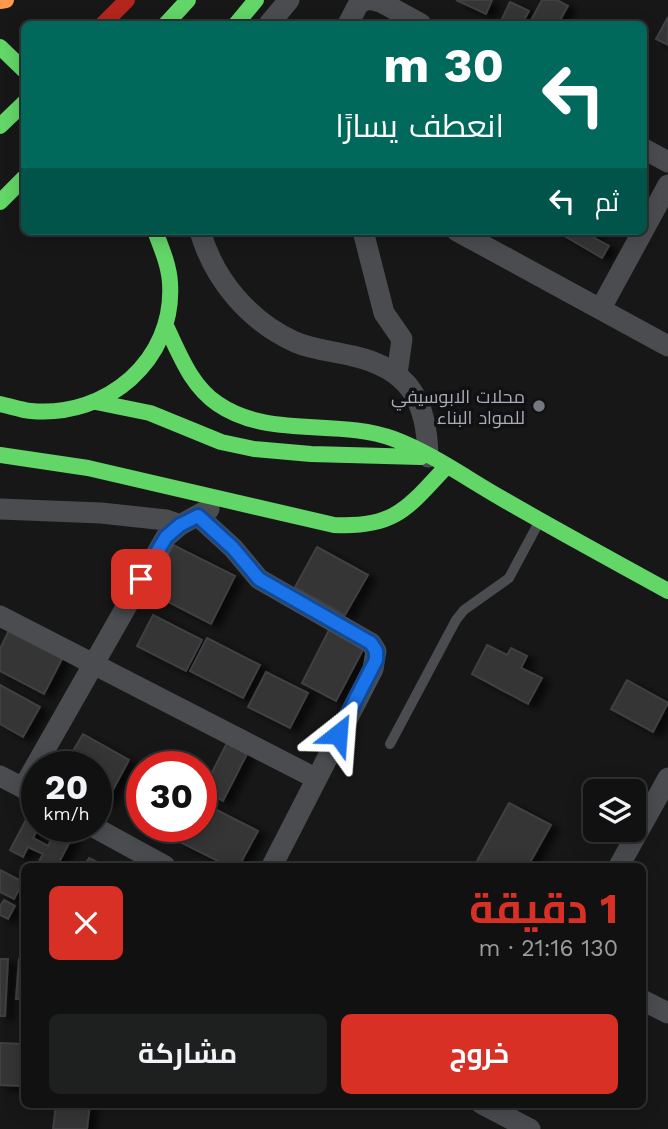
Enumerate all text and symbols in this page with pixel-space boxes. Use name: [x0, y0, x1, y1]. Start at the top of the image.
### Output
text: 30 m: [383, 36, 504, 94]
icon: left: [528, 49, 619, 140]
text: انعطف يسارًا: [335, 107, 504, 145]
icon: left: [543, 182, 581, 220]
text: ثم: [595, 187, 619, 217]
place label: محلات الابوسيفي للمواد البناء: [391, 386, 525, 429]
marker: محلات الابوسيفي للمواد البناء: [531, 398, 547, 414]
pin: [111, 549, 171, 609]
icon: arrive: [122, 560, 160, 598]
position arrow: [301, 697, 375, 771]
speed limit sign: 30: [126, 751, 217, 842]
text: 20: [45, 766, 88, 808]
map controls: [583, 779, 646, 842]
button: layers: [583, 779, 646, 842]
text: km/h: [43, 803, 90, 824]
text: 1 دقيقة: [469, 884, 618, 933]
button: close: [49, 886, 123, 960]
text: 130 m · 21:16: [479, 935, 618, 962]
button: مشاركة: [49, 1014, 327, 1094]
button: خروج: [341, 1014, 618, 1094]

